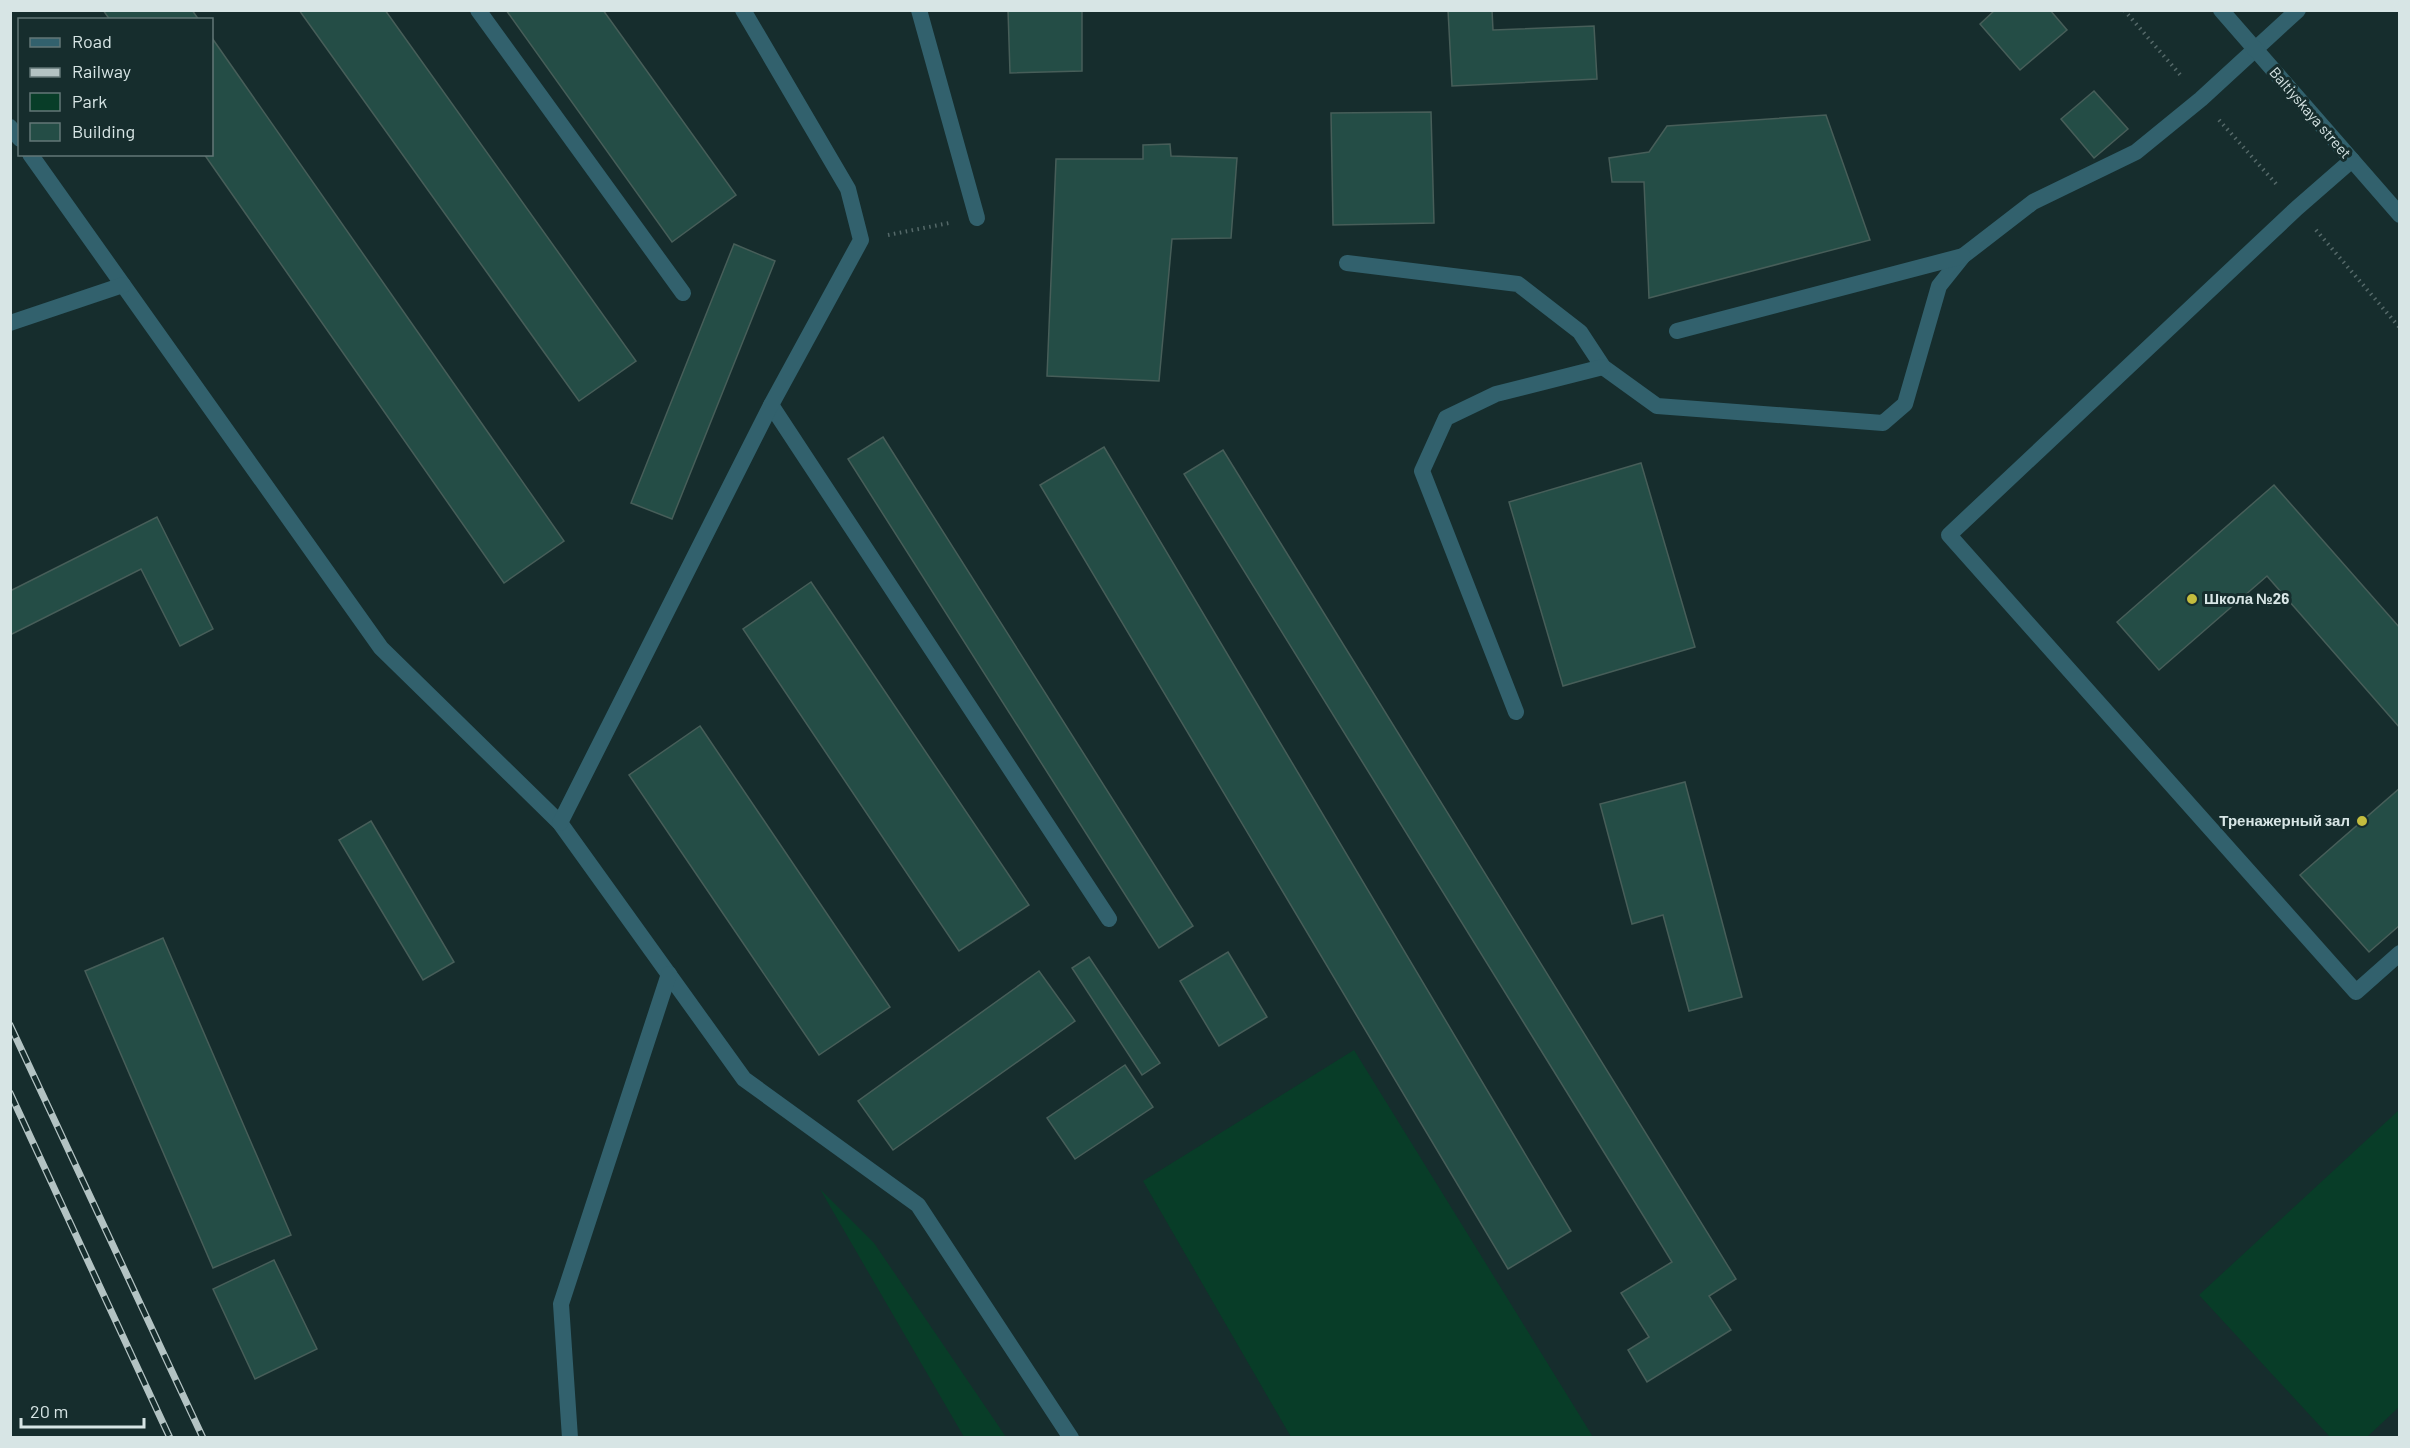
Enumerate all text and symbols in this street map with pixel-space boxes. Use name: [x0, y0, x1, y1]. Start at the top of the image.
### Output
legend: [18, 18, 213, 156]
text: Road: [72, 30, 112, 52]
text: Railway: [72, 60, 131, 82]
street label: Baltiyskaya street: [2266, 63, 2355, 162]
text: Park: [72, 90, 107, 112]
text: Building: [72, 120, 135, 142]
place label: Школа №26: [2204, 589, 2289, 607]
marker: Школа №26: [2185, 592, 2199, 606]
place label: Тренажерный зал: [2219, 811, 2350, 829]
marker: Тренажерный зал: [2355, 814, 2369, 828]
scale bar: [21, 1391, 144, 1429]
text: 20 m: [30, 1400, 68, 1422]

